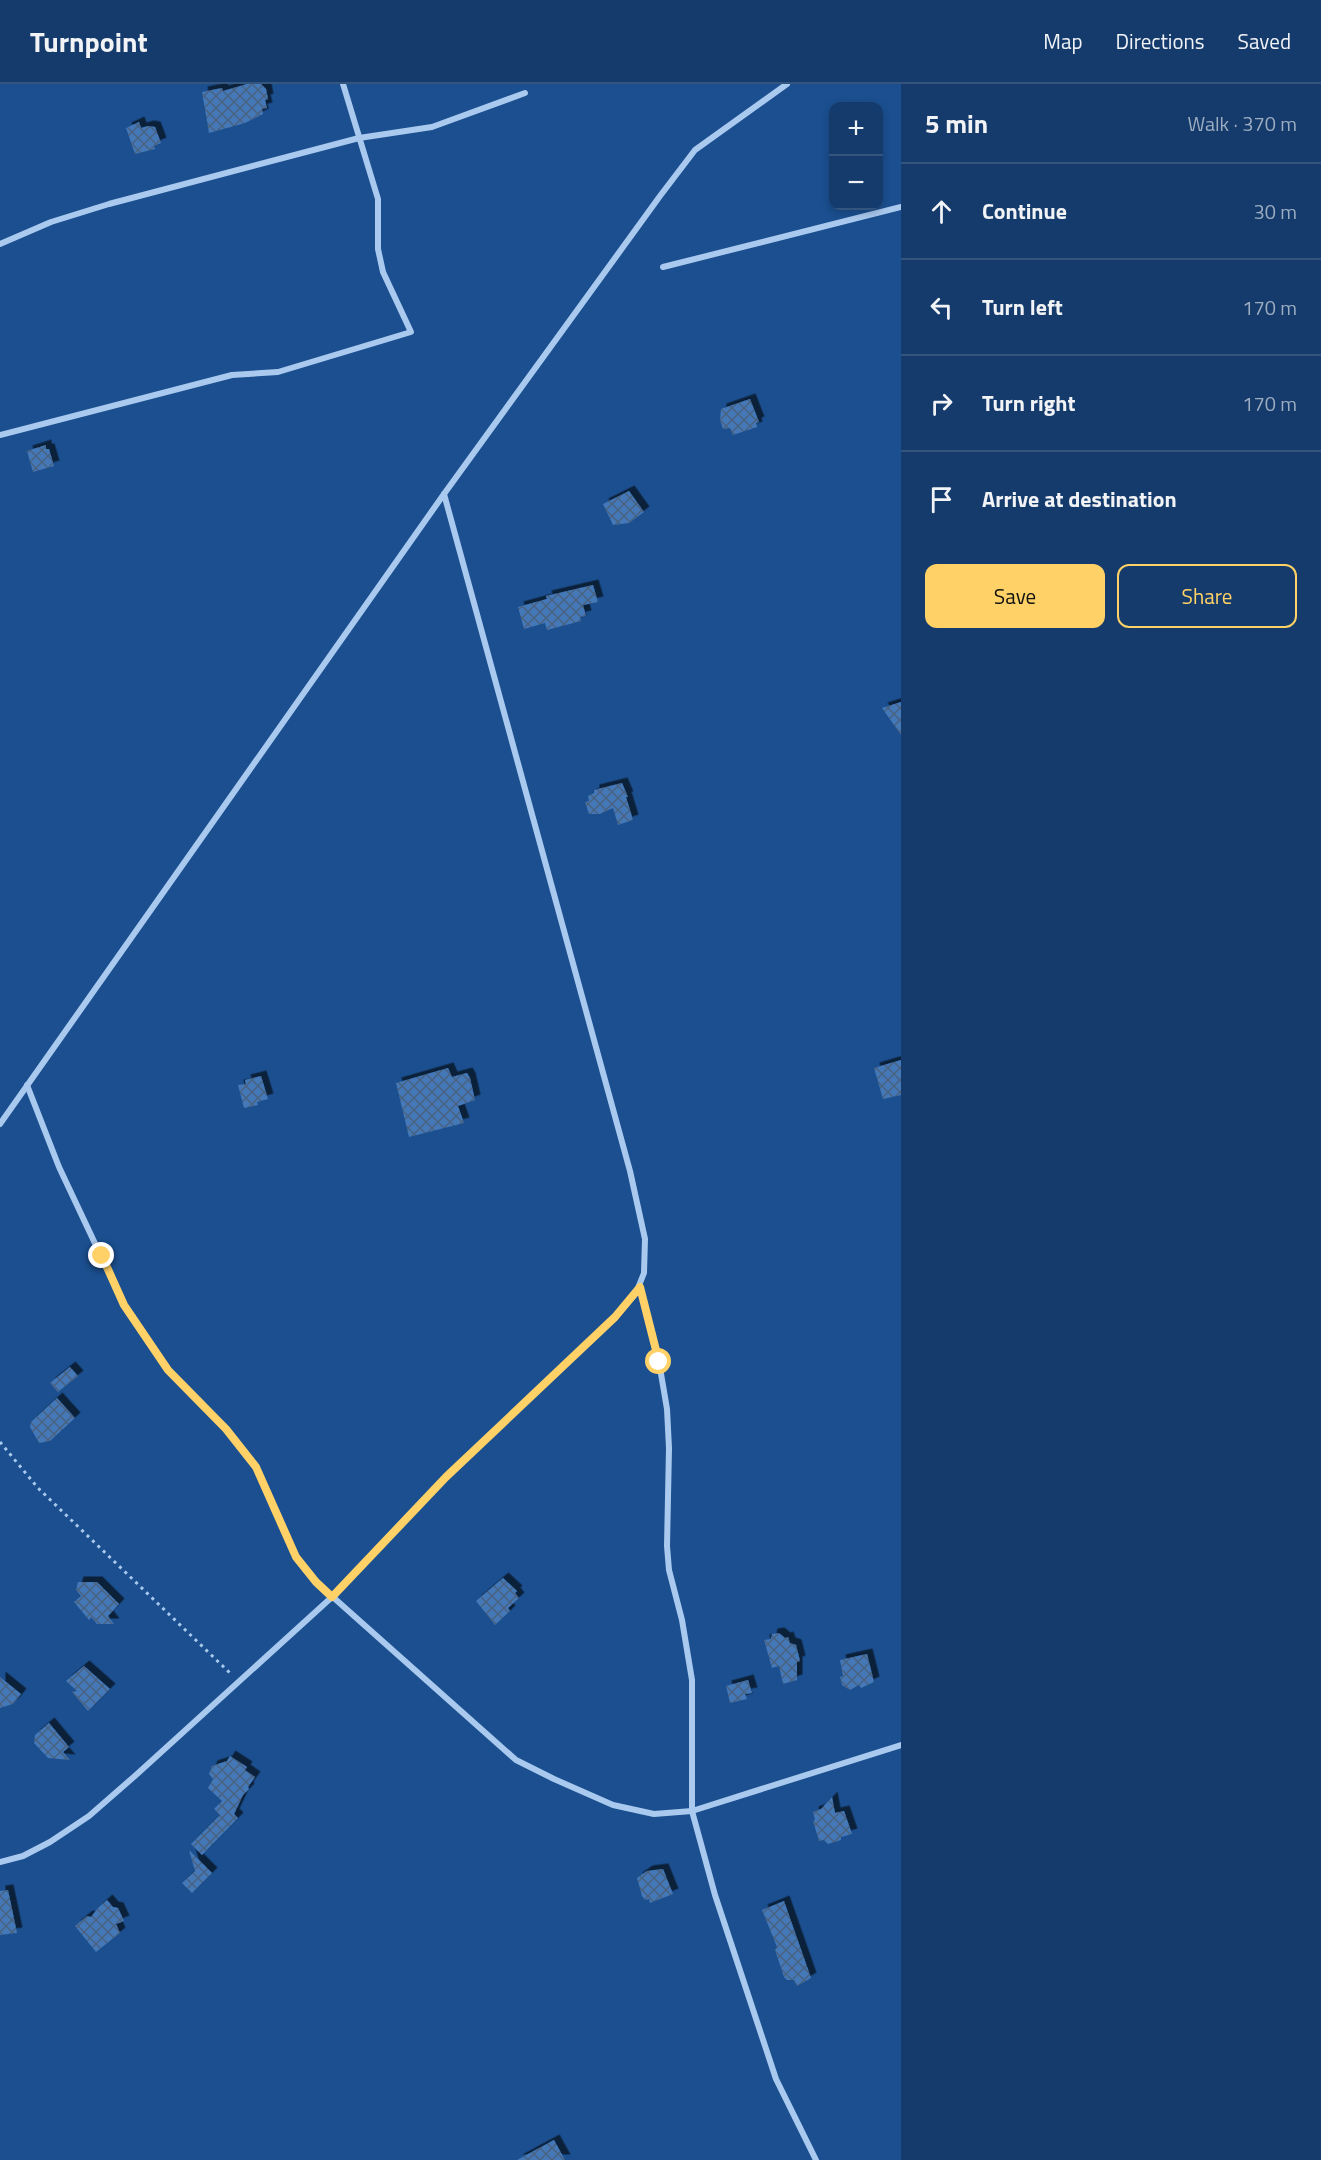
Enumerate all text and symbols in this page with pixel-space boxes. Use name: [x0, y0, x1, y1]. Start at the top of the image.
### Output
text: Turnpoint: [30, 20, 148, 63]
text: Map: [1043, 25, 1083, 57]
text: Directions: [1116, 25, 1205, 57]
text: Saved: [1238, 25, 1291, 57]
map controls: [829, 102, 883, 210]
button: +: [829, 102, 883, 156]
text: 5 min: [925, 104, 988, 143]
text: Walk · 370 m: [1188, 108, 1297, 139]
button: −: [829, 156, 883, 210]
text: Continue: [982, 194, 1067, 228]
icon: ahead: [925, 195, 958, 228]
text: 30 m: [1253, 196, 1297, 227]
text: Turn left: [982, 290, 1063, 324]
icon: left: [925, 291, 958, 324]
text: 170 m: [1242, 292, 1297, 323]
text: Turn right: [982, 386, 1076, 420]
icon: right: [925, 387, 958, 420]
text: 170 m: [1242, 388, 1297, 419]
text: Arrive at destination: [982, 482, 1177, 516]
icon: arrive: [925, 483, 958, 516]
button: Save: [925, 564, 1105, 628]
button: Share: [1117, 564, 1297, 628]
route end: [88, 1242, 114, 1268]
route start: [645, 1348, 671, 1374]

